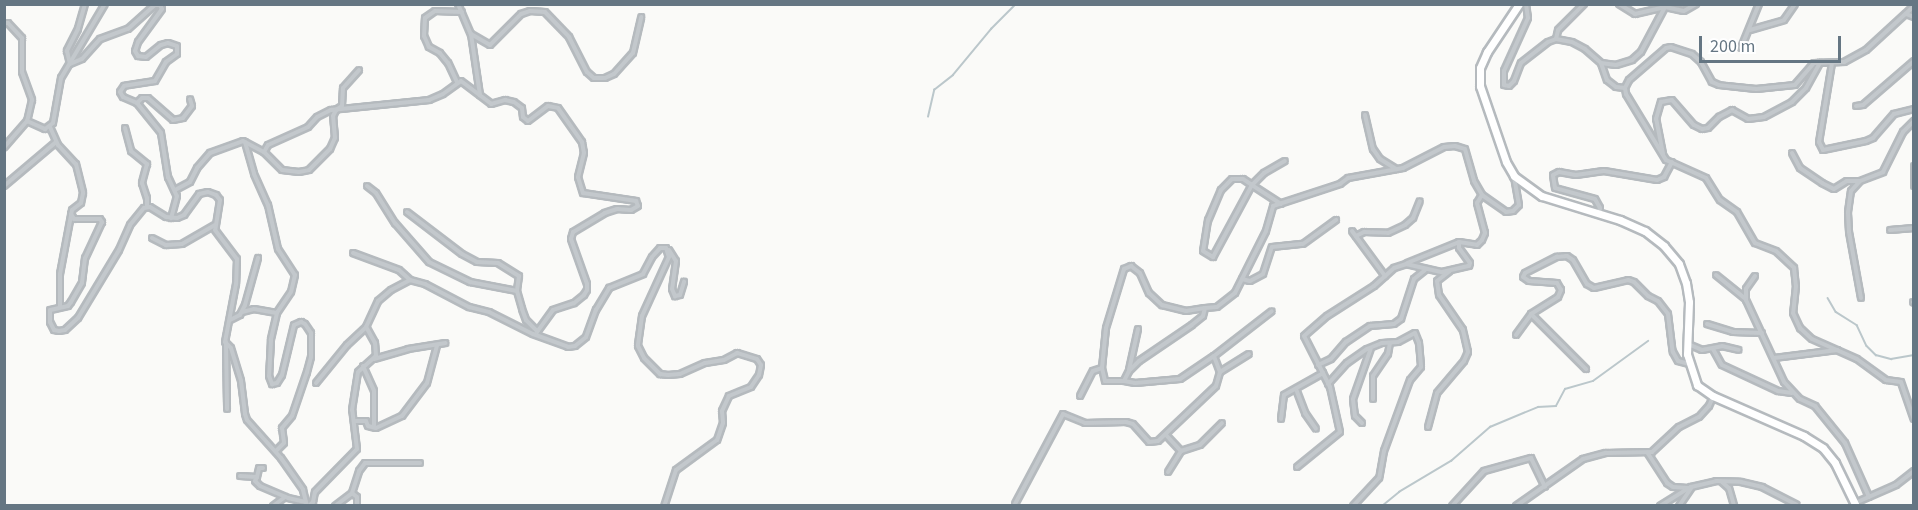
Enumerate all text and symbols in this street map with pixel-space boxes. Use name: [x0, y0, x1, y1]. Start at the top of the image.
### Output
scale bar: [1702, 24, 1844, 62]
text: 200 m: [1710, 34, 1755, 59]

